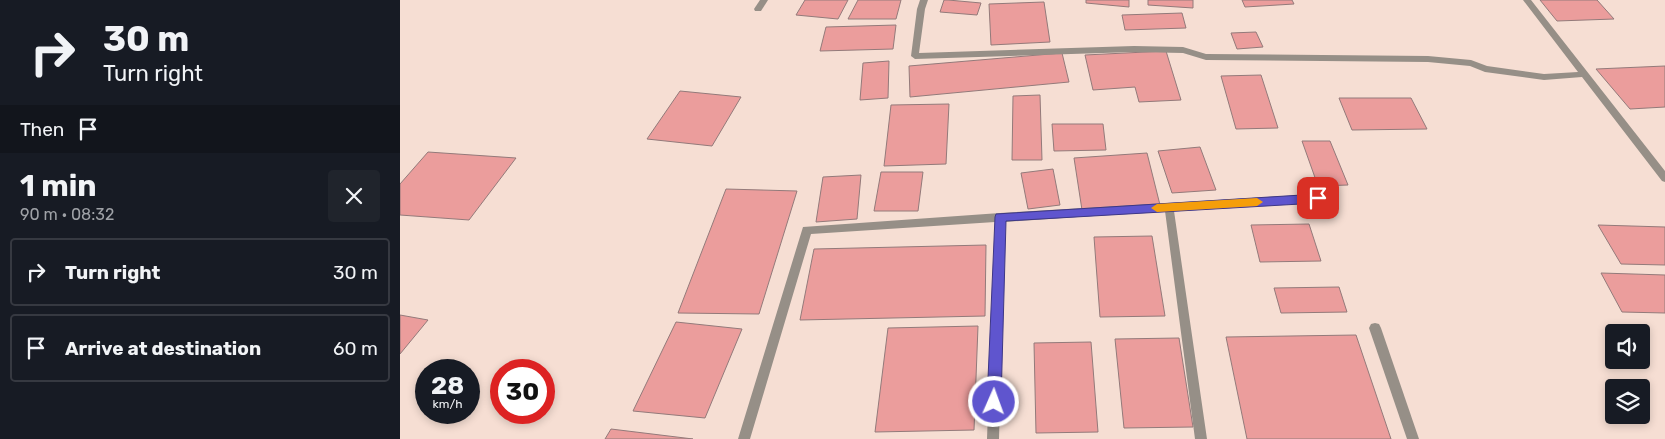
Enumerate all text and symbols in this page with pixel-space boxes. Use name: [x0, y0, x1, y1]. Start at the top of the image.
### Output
text: 30 m: [103, 18, 189, 60]
icon: right: [20, 20, 85, 85]
text: Turn right: [103, 60, 203, 87]
icon: arrive: [74, 115, 102, 143]
text: Then: [20, 118, 64, 141]
text: 1 min: [20, 168, 97, 204]
button: close: [328, 170, 380, 222]
pin: [1297, 177, 1339, 219]
icon: arrive: [1304, 184, 1332, 212]
text: 90 m · 08:32: [20, 205, 114, 224]
icon: right: [22, 258, 50, 286]
text: Turn right: [65, 261, 160, 284]
text: 30 m: [333, 261, 378, 284]
map controls: [1605, 324, 1650, 424]
button: sound: [1605, 324, 1650, 369]
icon: arrive: [22, 334, 50, 362]
text: Arrive at destination: [65, 337, 261, 360]
text: 60 m: [333, 337, 378, 360]
speed limit sign: 30: [490, 359, 555, 424]
text: 28: [431, 371, 464, 400]
position arrow: [967, 375, 1019, 427]
button: layers: [1605, 379, 1650, 424]
text: km/h: [433, 397, 462, 411]

